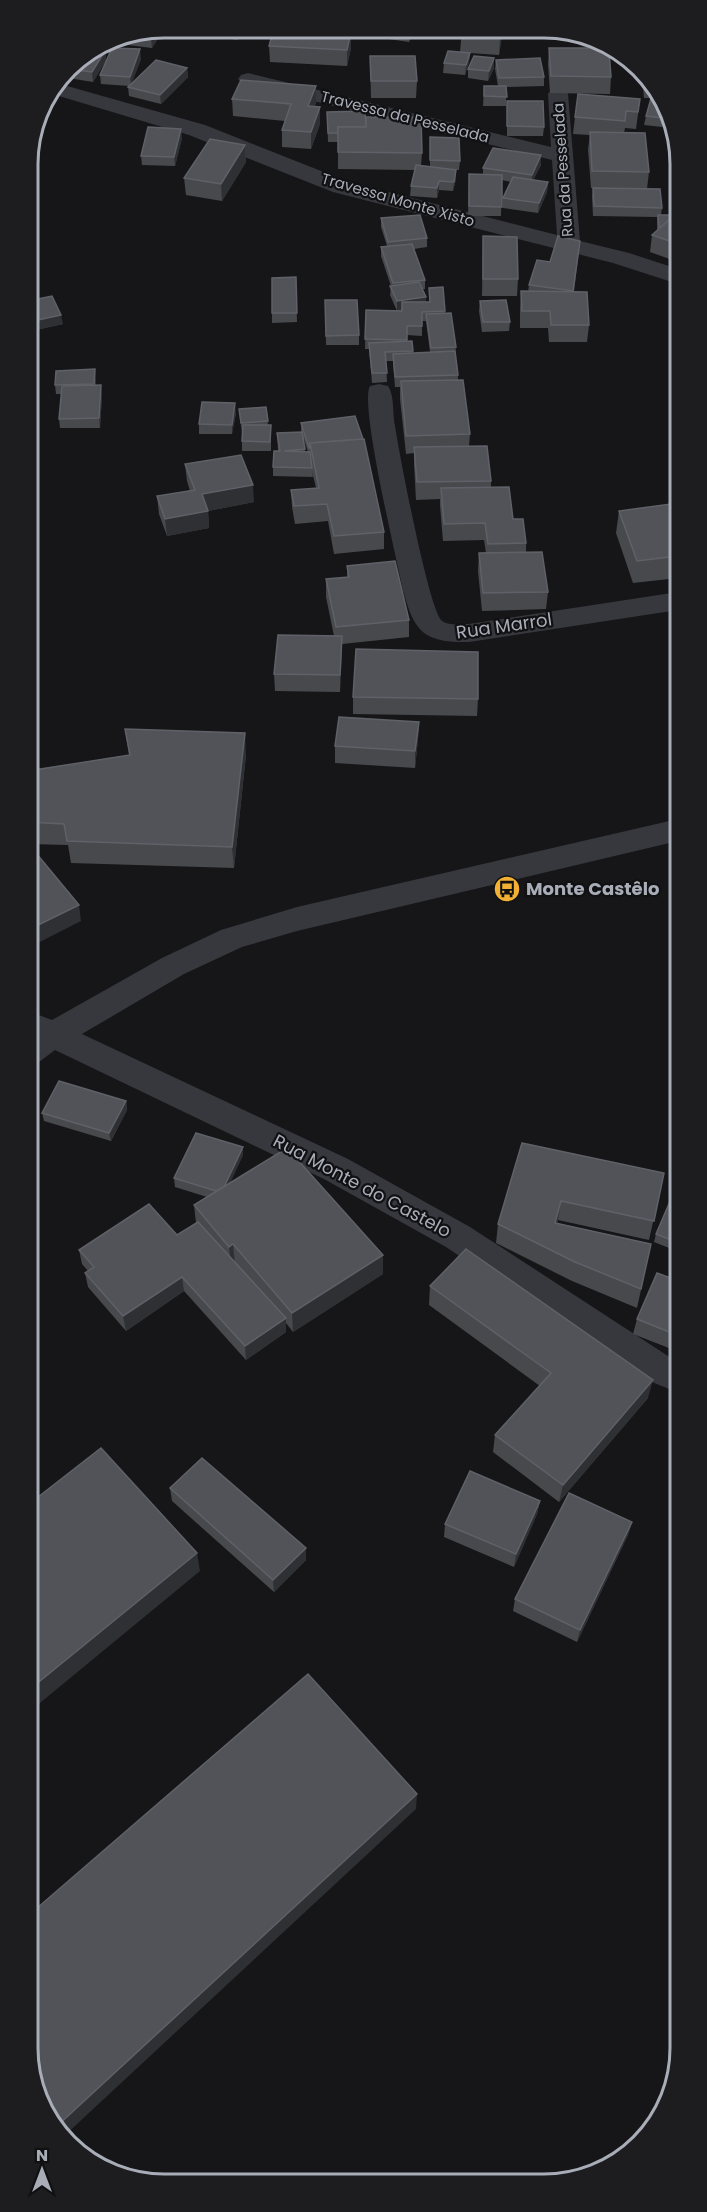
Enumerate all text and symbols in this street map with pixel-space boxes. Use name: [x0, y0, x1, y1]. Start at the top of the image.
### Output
street label: Travessa da Pesselada: [319, 85, 491, 148]
street label: Rua da Pesselada: [547, 102, 578, 238]
street label: Travessa Monte Xisto: [319, 168, 477, 231]
street label: Rua Marrol: [454, 606, 553, 645]
bus stop icon: Monte Castêlo: [492, 874, 522, 904]
place label: Monte Castêlo: [526, 876, 660, 901]
street label: Rua Monte do Castelo: [269, 1128, 456, 1243]
north arrow: [12, 2140, 72, 2200]
text: N: [36, 2144, 48, 2167]

